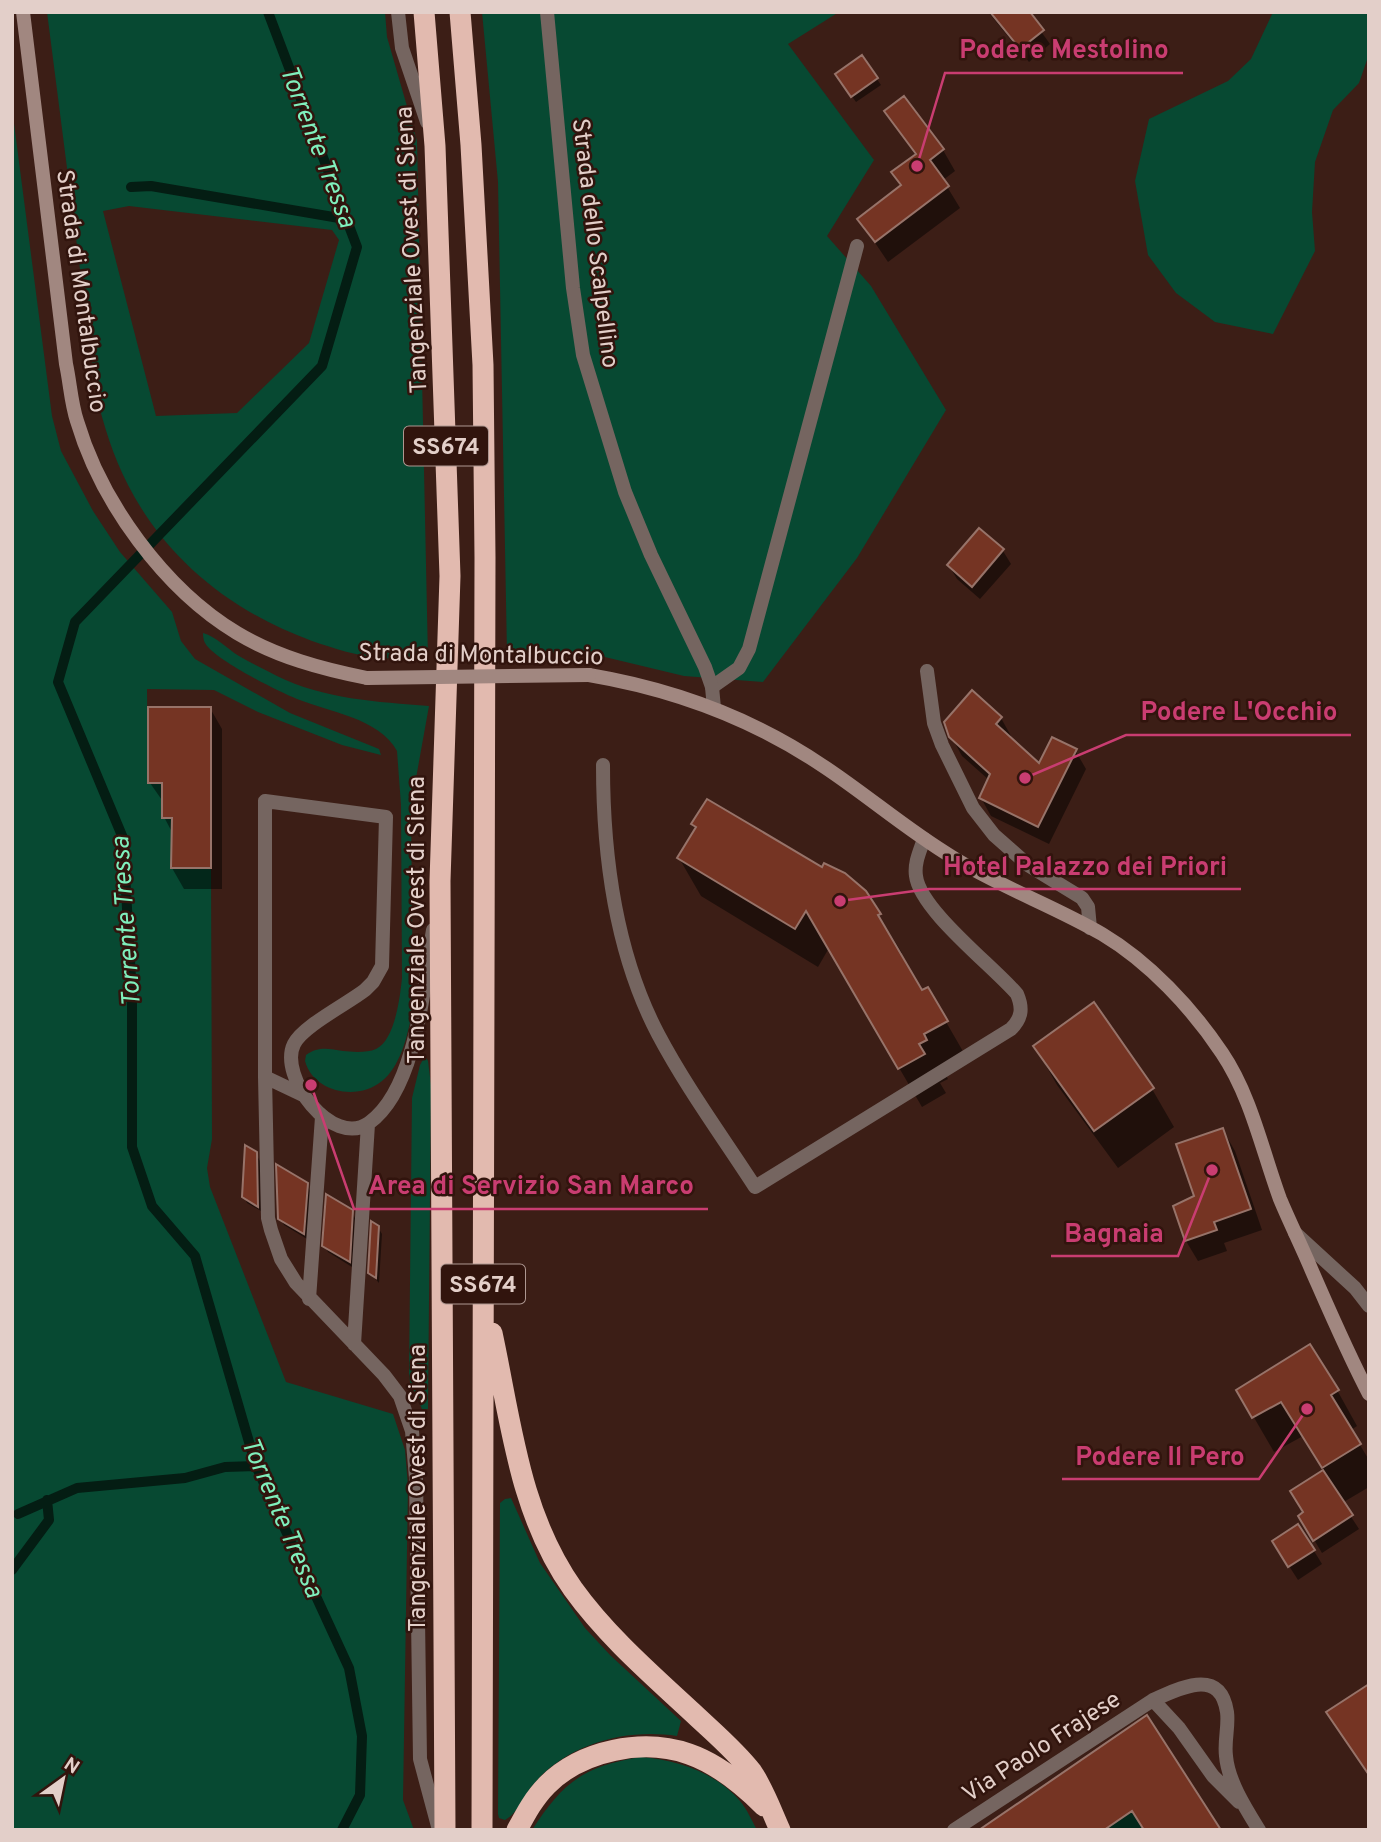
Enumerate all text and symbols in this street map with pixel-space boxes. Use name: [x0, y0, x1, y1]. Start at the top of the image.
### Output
callout: Podere Mestolino: [945, 26, 1183, 73]
text: Podere Mestolino: [959, 35, 1169, 68]
water label: Torrente Tressa: [271, 61, 363, 233]
street label: Tangenziale Ovest di Siena: [390, 105, 436, 394]
street label: Strada dello Scalpellino: [564, 117, 624, 370]
street label: Strada di Montalbuccio: [48, 168, 112, 415]
road number: SS674: [404, 426, 488, 466]
street label: Strada di Montalbuccio: [358, 639, 604, 673]
callout: Podere L'Occhio: [1126, 688, 1351, 735]
text: Podere L'Occhio: [1141, 697, 1337, 730]
street label: Tangenziale Ovest di Siena: [403, 776, 433, 1064]
water label: Torrente Tressa: [105, 835, 150, 1008]
callout: Hotel Palazzo dei Priori: [929, 842, 1241, 889]
text: Hotel Palazzo dei Priori: [943, 852, 1227, 885]
callout: Area di Servizio San Marco: [354, 1162, 708, 1209]
text: Area di Servizio San Marco: [368, 1171, 694, 1204]
callout: Bagnaia: [1051, 1209, 1178, 1256]
text: Bagnaia: [1064, 1219, 1164, 1252]
road number: SS674: [441, 1264, 525, 1303]
street label: Tangenziale Ovest di Siena: [404, 1344, 434, 1632]
callout: Podere Il Pero: [1062, 1432, 1259, 1479]
water label: Torrente Tressa: [232, 1433, 330, 1604]
text: Podere Il Pero: [1075, 1442, 1245, 1475]
street label: Via Paolo Frajese: [957, 1685, 1127, 1810]
north arrow: [28, 1744, 98, 1814]
text: N: [59, 1753, 83, 1780]

